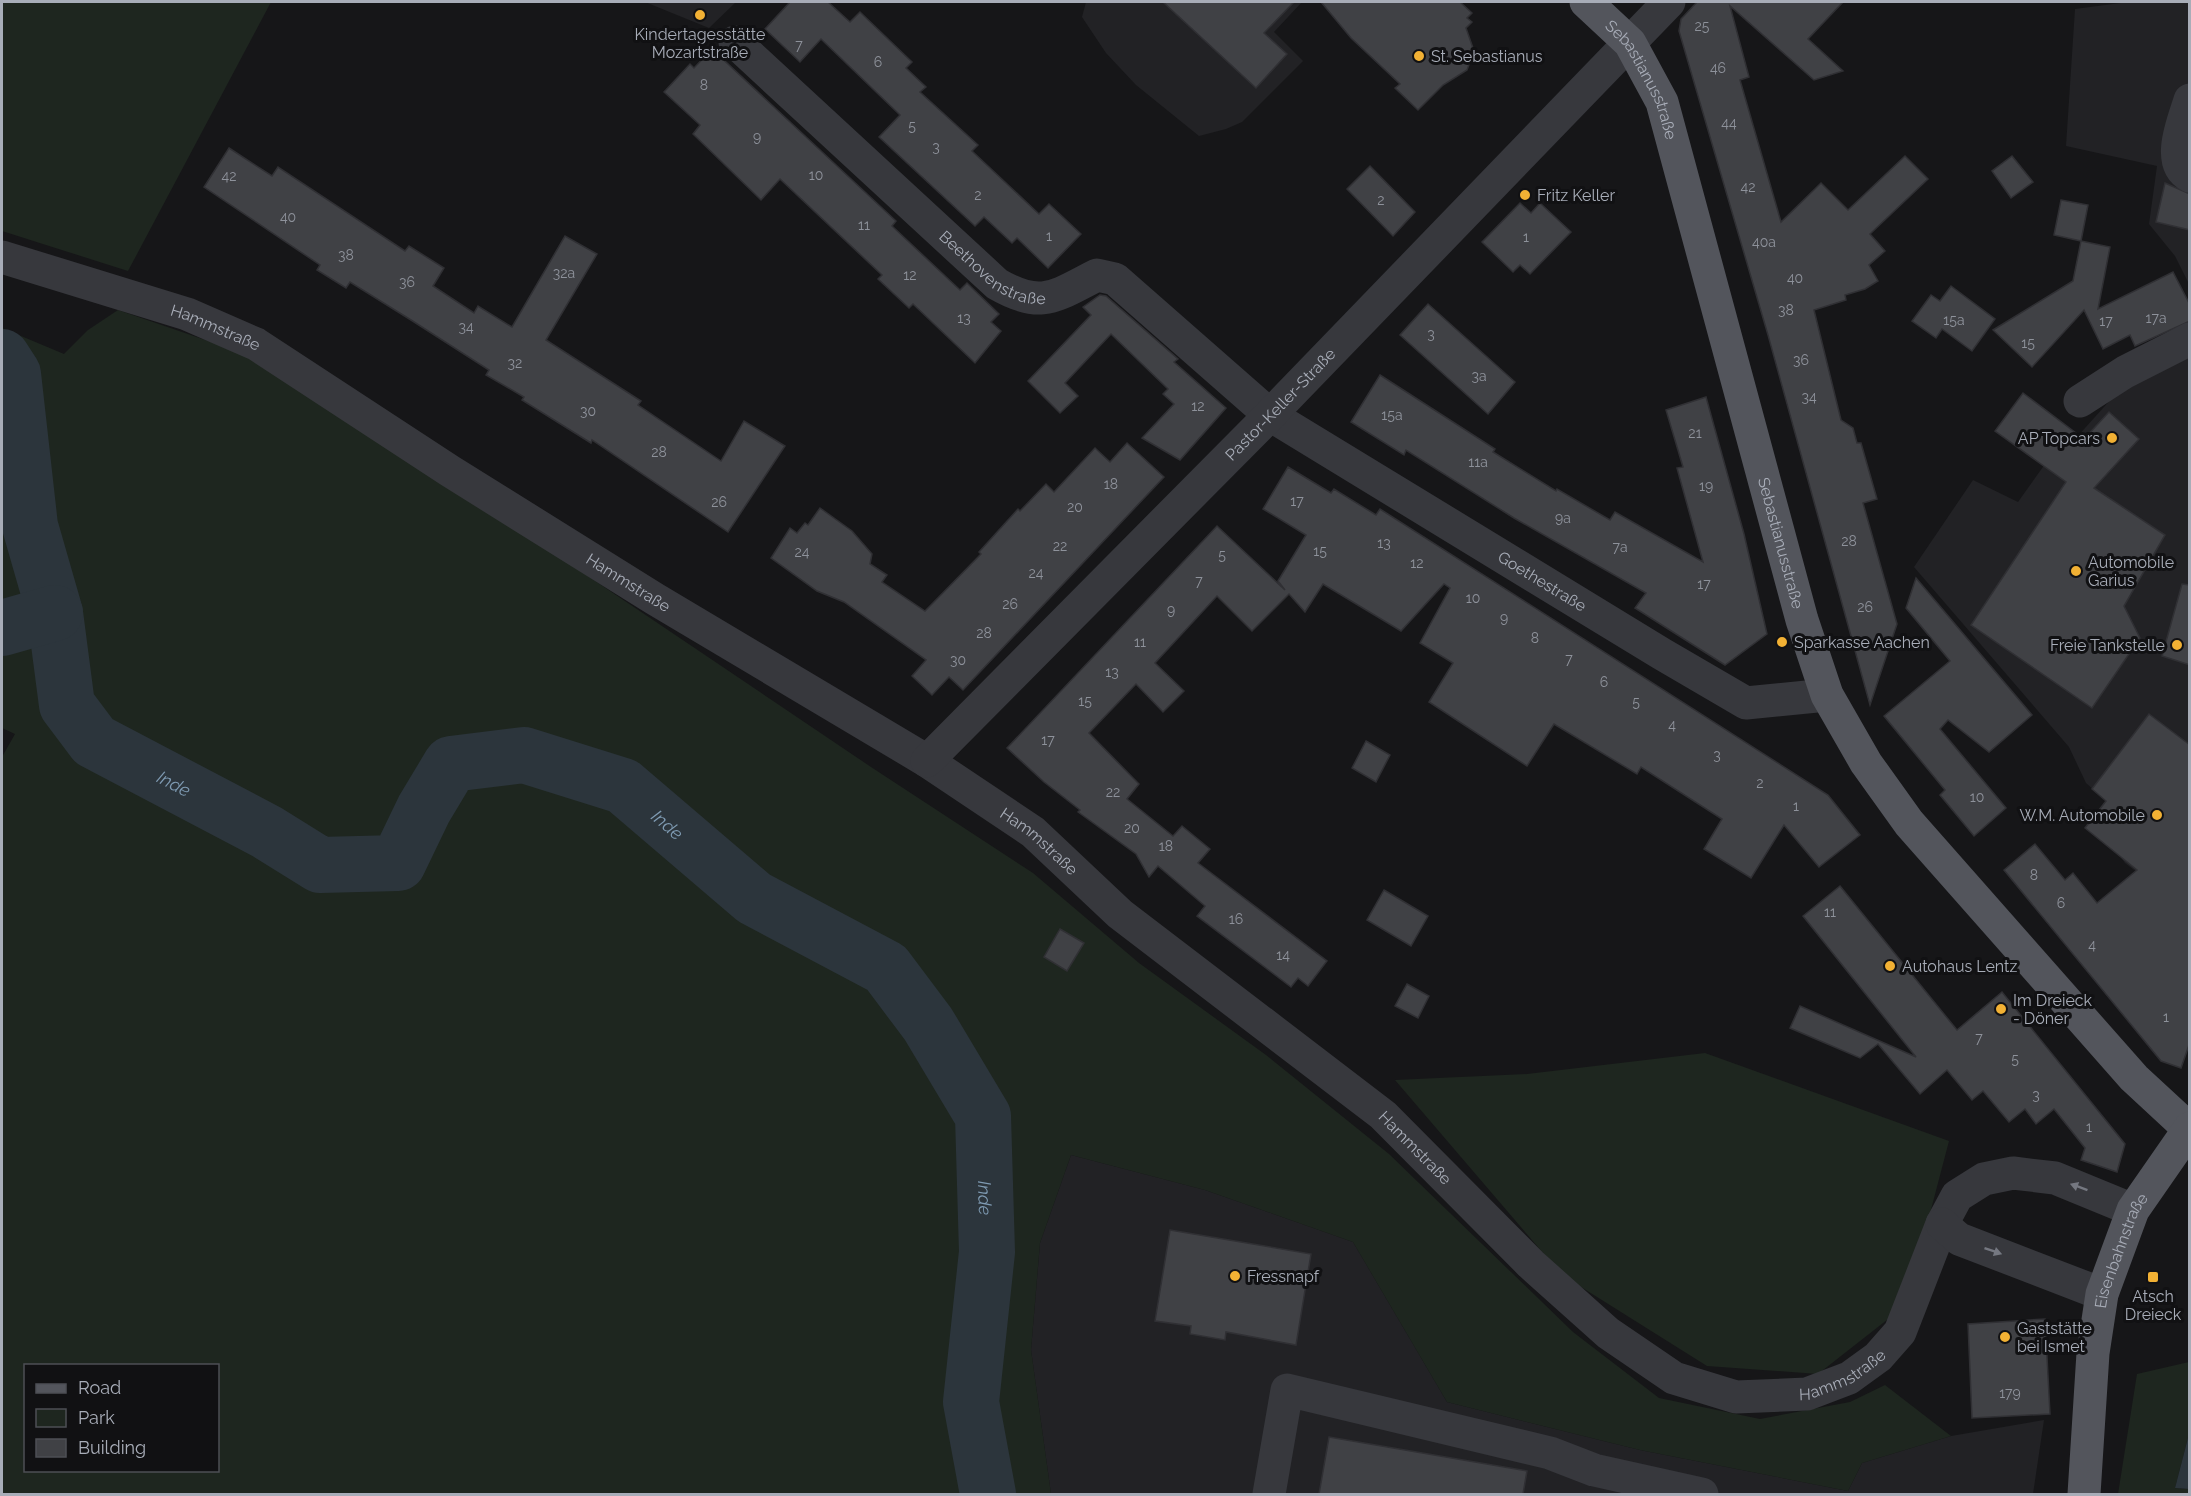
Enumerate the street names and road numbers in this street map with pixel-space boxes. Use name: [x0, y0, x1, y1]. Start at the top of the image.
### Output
street label: Sebastianusstraße: [1602, 16, 1681, 142]
street label: Beethovenstraße: [936, 226, 1046, 308]
street label: Hammstraße: [169, 300, 263, 354]
street label: Pastor-Keller-Straße: [1221, 344, 1339, 464]
street label: Sebastianusstraße: [1754, 475, 1808, 611]
street label: Goethestraße: [1495, 547, 1590, 615]
street label: Hammstraße: [583, 549, 674, 616]
street label: Hammstraße: [997, 803, 1082, 879]
street label: Hammstraße: [1375, 1107, 1456, 1188]
street label: Eisenbahnstraße: [2090, 1189, 2152, 1310]
street label: Hammstraße: [1799, 1346, 1890, 1404]

